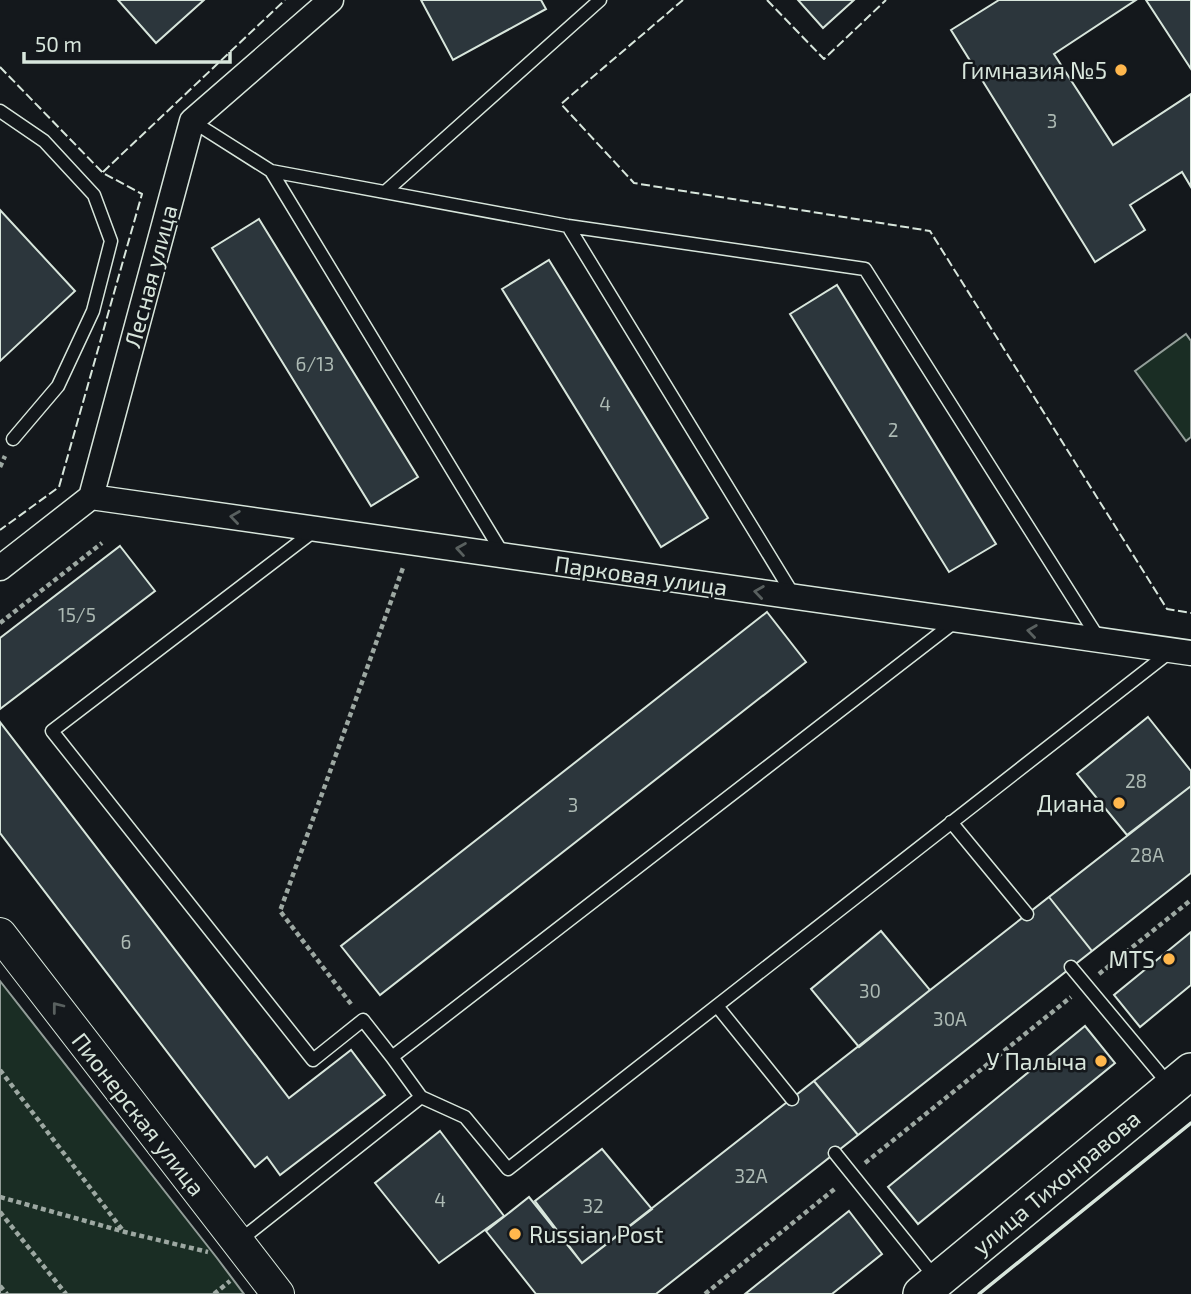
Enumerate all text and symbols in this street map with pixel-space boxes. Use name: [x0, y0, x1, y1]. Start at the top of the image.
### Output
scale bar: [24, 21, 231, 65]
text: 50 m: [35, 31, 82, 56]
place label: Гимназия №5: [961, 56, 1107, 84]
marker: Гимназия №5: [1113, 62, 1129, 78]
house number: 3: [1047, 109, 1057, 132]
street label: Лесная улица: [117, 202, 183, 351]
house number: 6/13: [296, 352, 334, 375]
house number: 4: [599, 392, 611, 415]
house number: 2: [888, 418, 898, 441]
one-way arrow: [230, 510, 241, 525]
one-way arrow: [455, 542, 467, 557]
street label: Парковая улица: [553, 549, 729, 602]
one-way arrow: [753, 585, 764, 600]
house number: 15/5: [58, 603, 96, 626]
one-way arrow: [1026, 624, 1038, 639]
house number: 28: [1125, 769, 1147, 792]
place label: Диана: [1037, 789, 1105, 817]
house number: 3: [568, 793, 578, 816]
marker: Диана: [1111, 795, 1127, 811]
house number: 28А: [1130, 843, 1164, 866]
house number: 6: [121, 930, 131, 953]
place label: MTS: [1109, 945, 1155, 973]
marker: MTS: [1161, 951, 1177, 967]
house number: 30: [859, 979, 881, 1002]
one-way arrow: [52, 1003, 65, 1015]
house number: 30А: [933, 1007, 967, 1030]
street label: Пионерская улица: [66, 1027, 211, 1202]
place label: У Палыча: [986, 1047, 1087, 1075]
marker: У Палыча: [1093, 1053, 1109, 1069]
street label: улица Тихонравова: [967, 1104, 1146, 1261]
house number: 32А: [734, 1164, 768, 1187]
house number: 4: [434, 1188, 446, 1211]
house number: 32: [582, 1194, 604, 1217]
place label: Russian Post: [529, 1220, 664, 1248]
marker: Russian Post: [507, 1226, 523, 1242]

